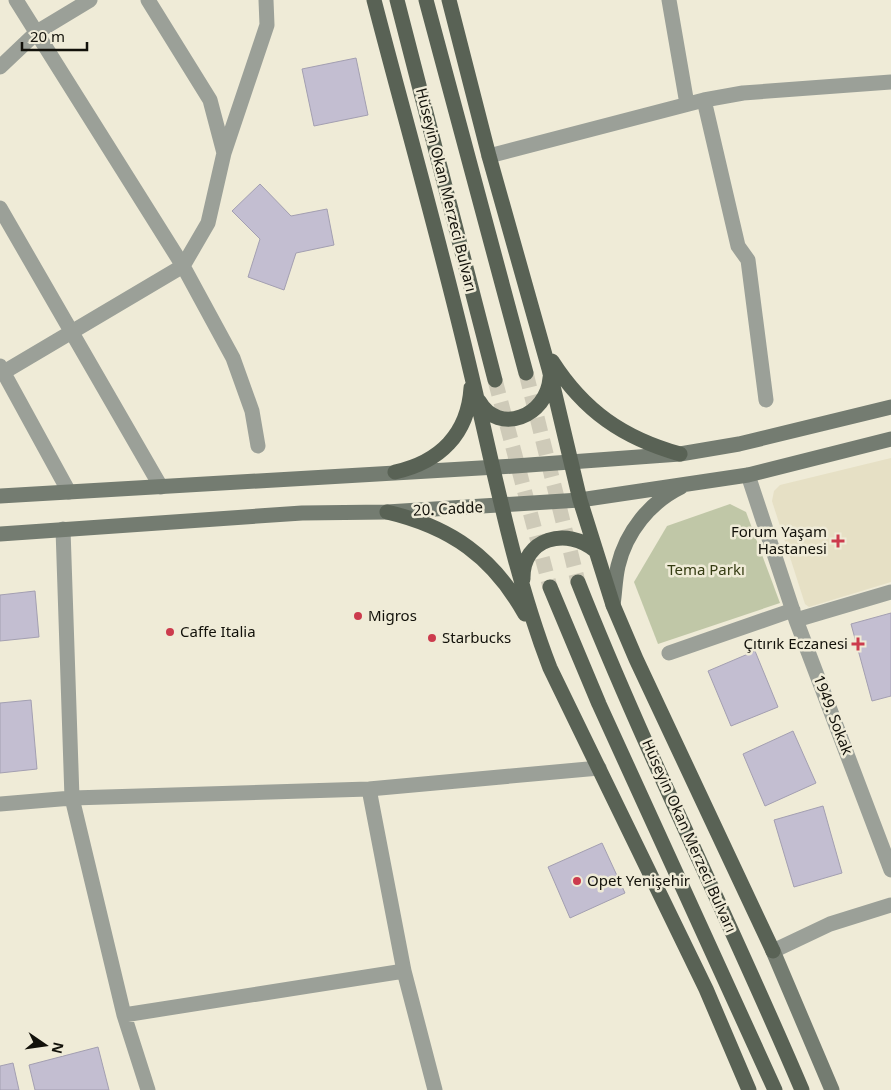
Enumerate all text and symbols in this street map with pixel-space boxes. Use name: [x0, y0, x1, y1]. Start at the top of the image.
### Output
scale bar: [22, 20, 88, 52]
text: 20 m: [30, 26, 65, 46]
street label: Hüseyin Okan Merzeci Bulvarı: [412, 86, 482, 294]
street label: 20. Cadde: [413, 496, 483, 520]
place label: Forum Yaşam Hastanesi: [731, 521, 827, 558]
marker: Forum Yaşam Hastanesi: [831, 534, 845, 548]
park label: Tema Parkı: [667, 559, 745, 579]
place label: Migros: [368, 605, 417, 625]
marker: Migros: [352, 610, 364, 622]
place label: Caffe Italia: [180, 621, 256, 641]
marker: Caffe Italia: [164, 626, 176, 638]
place label: Starbucks: [442, 627, 511, 647]
marker: Starbucks: [426, 632, 438, 644]
place label: Çıtırık Eczanesi: [744, 633, 848, 653]
marker: Çıtırık Eczanesi: [852, 638, 864, 650]
street label: 1949. Sokak: [810, 672, 858, 757]
street label: Hüseyin Okan Merzeci Bulvarı: [638, 736, 742, 935]
place label: Opet Yenişehir: [587, 870, 690, 890]
marker: Opet Yenişehir: [571, 875, 583, 887]
north arrow: [20, 1020, 70, 1070]
text: N: [48, 1040, 69, 1056]

